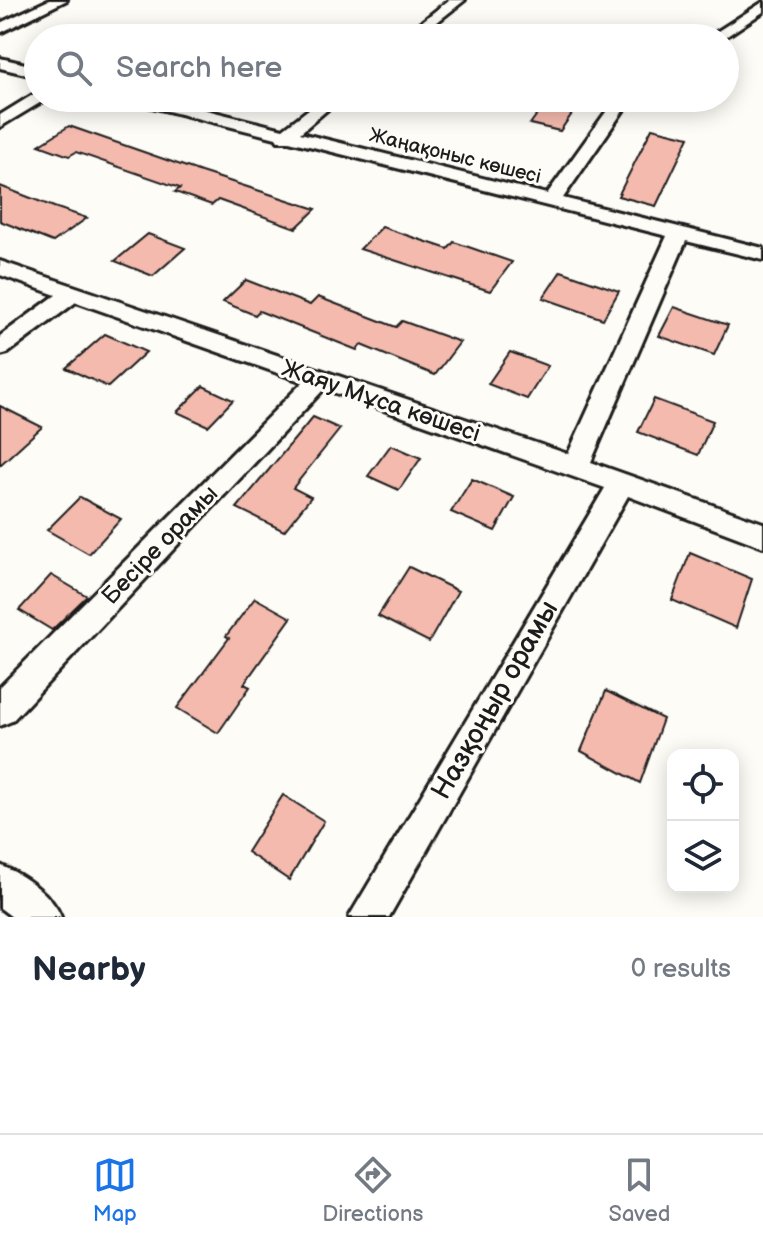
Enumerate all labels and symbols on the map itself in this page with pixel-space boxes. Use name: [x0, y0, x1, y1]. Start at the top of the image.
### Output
street label: Жаңақоныс көшесі: [366, 123, 544, 189]
street label: Жаяу Мұса көшесі: [278, 353, 484, 449]
street label: Бесіре орамы: [96, 479, 224, 611]
street label: Назқоңыр орамы: [425, 595, 565, 805]

